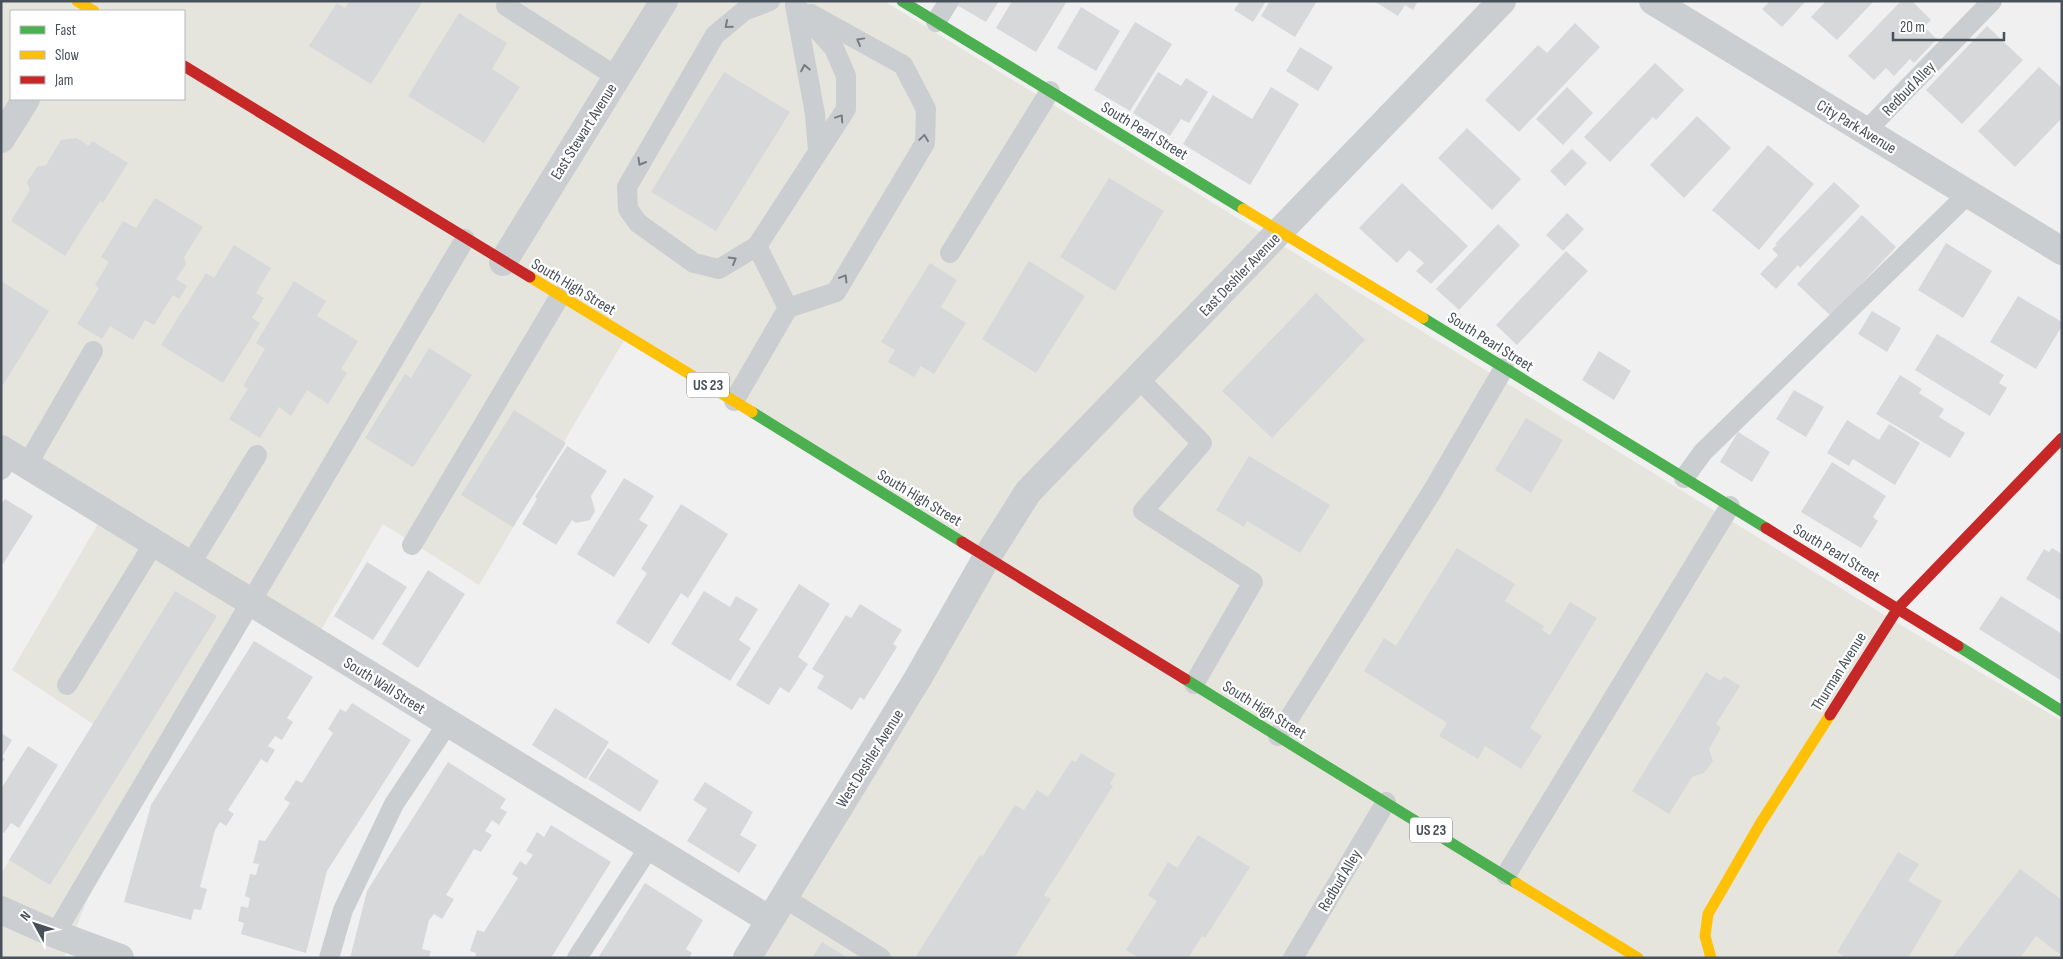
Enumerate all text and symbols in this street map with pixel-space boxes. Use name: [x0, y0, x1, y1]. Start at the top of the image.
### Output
legend: [10, 10, 185, 100]
scale bar: [1893, 10, 2004, 42]
text: 20 m: [1900, 18, 1925, 37]
one-way arrow: [724, 19, 733, 28]
text: Fast: [55, 21, 77, 40]
one-way arrow: [857, 38, 866, 48]
text: Slow: [55, 46, 79, 65]
street label: Redbud Alley: [1879, 58, 1940, 120]
one-way arrow: [801, 63, 811, 72]
text: Jam: [54, 71, 73, 90]
street label: East Stewart Avenue: [547, 80, 621, 183]
street label: City Park Avenue: [1813, 96, 1899, 158]
street label: South Pearl Street: [1097, 98, 1191, 165]
one-way arrow: [834, 114, 843, 124]
one-way arrow: [918, 133, 929, 141]
one-way arrow: [638, 156, 648, 165]
street label: East Deshler Avenue: [1196, 230, 1285, 321]
street label: South High Street: [528, 255, 619, 320]
one-way arrow: [728, 257, 737, 267]
one-way arrow: [838, 275, 848, 284]
street label: South Pearl Street: [1444, 308, 1537, 376]
road number: US 23: [687, 372, 729, 398]
street label: South High Street: [874, 466, 965, 531]
street label: South Pearl Street: [1789, 520, 1883, 587]
street label: Thurman Avenue: [1808, 629, 1871, 715]
street label: South Wall Street: [340, 654, 429, 719]
street label: South High Street: [1219, 677, 1310, 744]
street label: West Deshler Avenue: [832, 706, 908, 811]
road number: US 23: [1410, 818, 1452, 842]
street label: Redbud Alley: [1315, 847, 1366, 915]
north arrow: [10, 899, 60, 949]
text: N: [17, 908, 34, 924]

